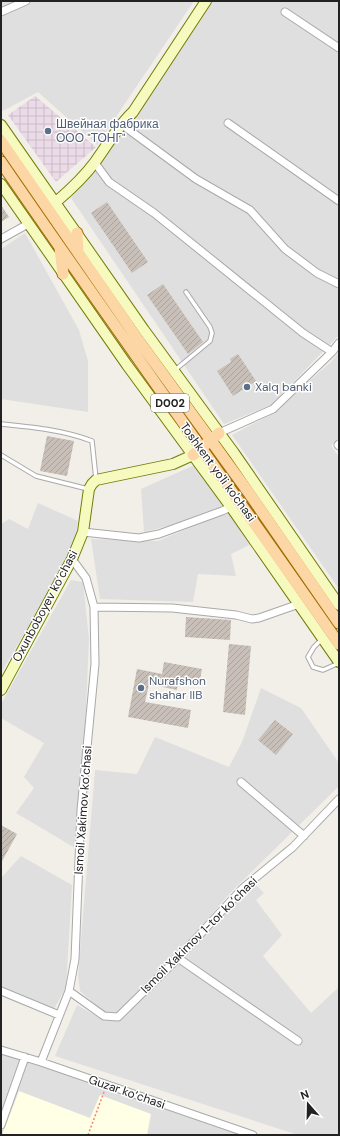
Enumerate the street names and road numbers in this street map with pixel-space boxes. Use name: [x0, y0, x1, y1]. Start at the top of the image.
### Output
road number: D002: [151, 394, 189, 412]
street label: Toshkent yo'li ko'chasi: [177, 419, 260, 525]
street label: Oxunboboyev ko‘chasi: [9, 547, 81, 665]
street label: Ismoil Xakimov ko‘chasi: [71, 745, 95, 875]
street label: Ismoil Xakimov 1-tor ko‘chasi: [137, 873, 261, 997]
street label: Guzar ko‘chasi: [87, 1071, 168, 1113]

